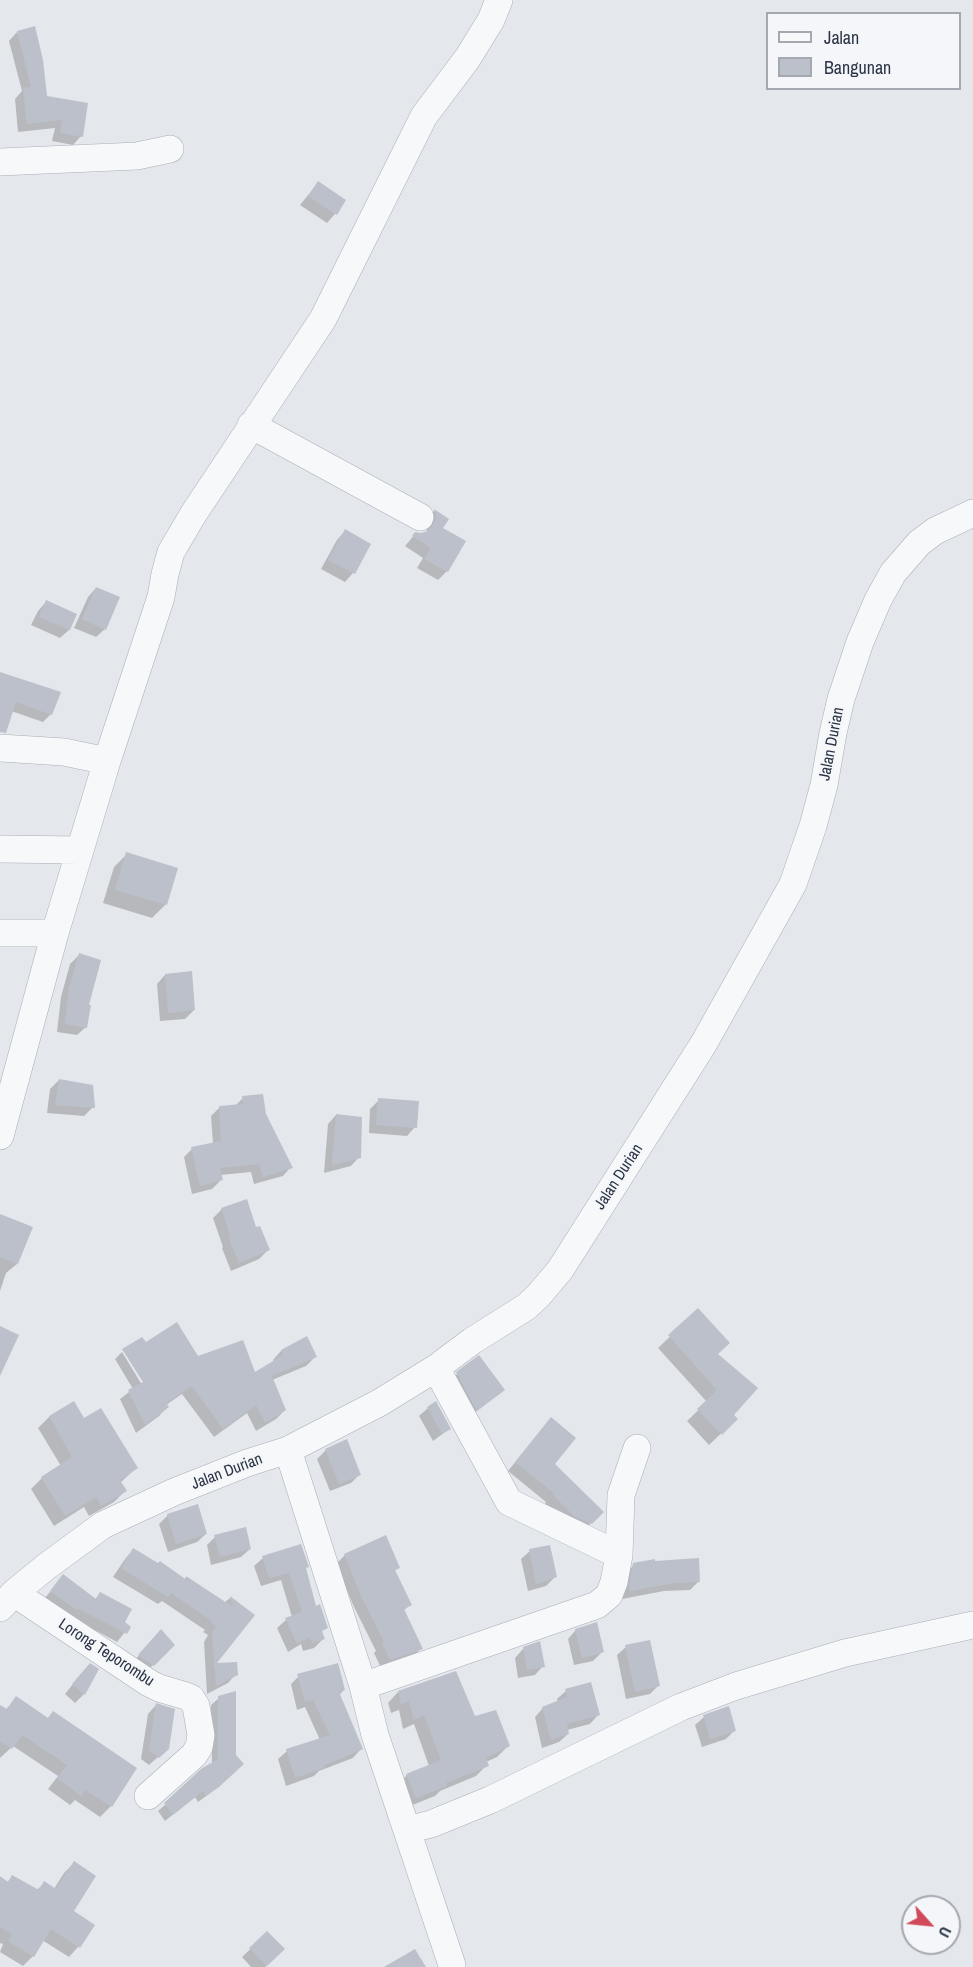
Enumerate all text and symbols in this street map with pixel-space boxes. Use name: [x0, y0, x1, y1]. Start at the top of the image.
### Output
legend: [766, 12, 961, 90]
text: Jalan: [824, 25, 859, 50]
text: Bangunan: [824, 55, 891, 80]
street label: Jalan Durian: [815, 706, 849, 782]
street label: Jalan Durian: [591, 1141, 647, 1213]
street label: Jalan Durian: [189, 1450, 265, 1494]
street label: Lorong Teporombu: [55, 1615, 157, 1691]
north arrow: [901, 1895, 961, 1955]
text: U: [933, 1923, 957, 1941]

